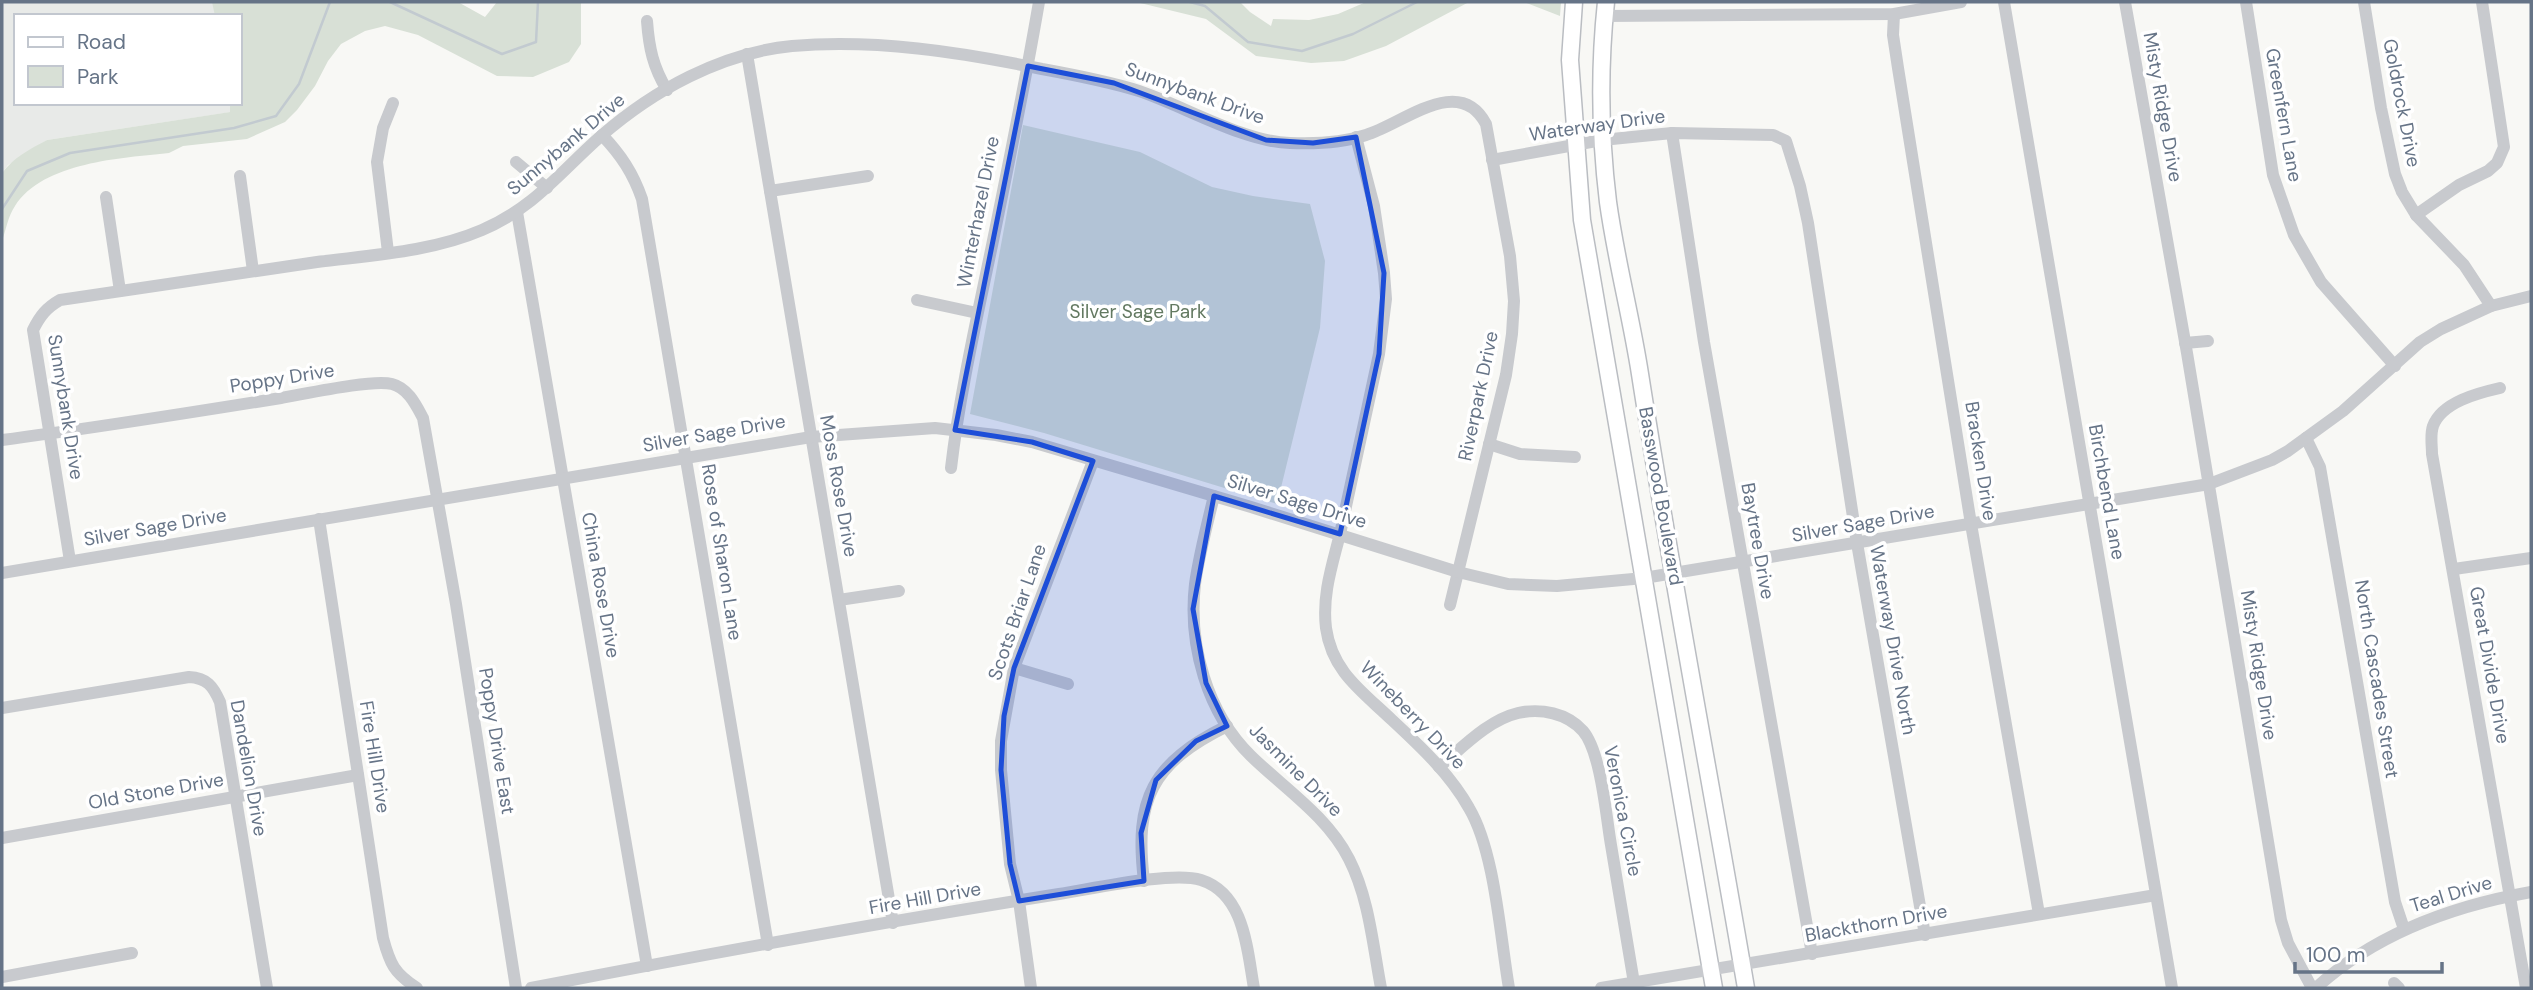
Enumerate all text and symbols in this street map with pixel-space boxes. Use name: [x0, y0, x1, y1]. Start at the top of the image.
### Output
legend: [14, 14, 242, 105]
text: Road: [77, 28, 126, 56]
street label: Misty Ridge Drive: [2138, 30, 2188, 184]
street label: Goldrock Drive: [2377, 37, 2427, 169]
street label: Greenfern Lane: [2260, 46, 2308, 184]
street label: Sunnybank Drive: [1122, 56, 1268, 130]
text: Park: [77, 63, 119, 91]
street label: Sunnybank Drive: [502, 87, 630, 201]
street label: Waterway Drive: [1527, 103, 1667, 147]
street label: Winterhazel Drive: [951, 134, 1005, 290]
park label: Silver Sage Park: [1069, 299, 1207, 324]
street label: Riverpark Drive: [1452, 329, 1504, 463]
street label: Sunnybank Drive: [42, 333, 90, 481]
street label: Poppy Drive: [228, 357, 336, 399]
street label: Bracken Drive: [1959, 400, 2003, 522]
street label: Basswood Boulevard: [1633, 405, 1689, 587]
street label: Silver Sage Drive: [641, 408, 787, 458]
street label: Moss Rose Drive: [814, 413, 864, 559]
street label: Birchbend Lane: [2083, 422, 2131, 562]
street label: Rose of Sharon Lane: [696, 462, 748, 642]
street label: Silver Sage Drive: [1224, 468, 1370, 534]
street label: Baytree Drive: [1735, 481, 1781, 601]
street label: Silver Sage Drive: [1790, 498, 1936, 548]
street label: Silver Sage Drive: [82, 502, 228, 552]
street label: China Rose Drive: [576, 510, 626, 660]
street label: Scots Briar Lane: [982, 541, 1052, 683]
street label: Waterway Drive North: [1864, 543, 1922, 737]
street label: North Cascades Street: [2349, 578, 2405, 780]
street label: Great Divide Drive: [2464, 584, 2516, 746]
street label: Misty Ridge Drive: [2235, 588, 2283, 742]
street label: Wineberry Drive: [1355, 655, 1471, 775]
street label: Poppy Drive East: [473, 666, 521, 816]
street label: Dandelion Drive: [225, 698, 273, 838]
street label: Fire Hill Drive: [354, 699, 396, 815]
street label: Jasmine Drive: [1244, 718, 1348, 822]
street label: Veronica Circle: [1598, 743, 1648, 879]
street label: Old Stone Drive: [86, 767, 226, 815]
street label: Teal Drive: [2407, 870, 2495, 918]
street label: Fire Hill Drive: [867, 876, 983, 920]
street label: Blackthorn Drive: [1803, 898, 1949, 948]
scale bar: [2295, 930, 2442, 974]
text: 100 m: [2306, 941, 2366, 969]

